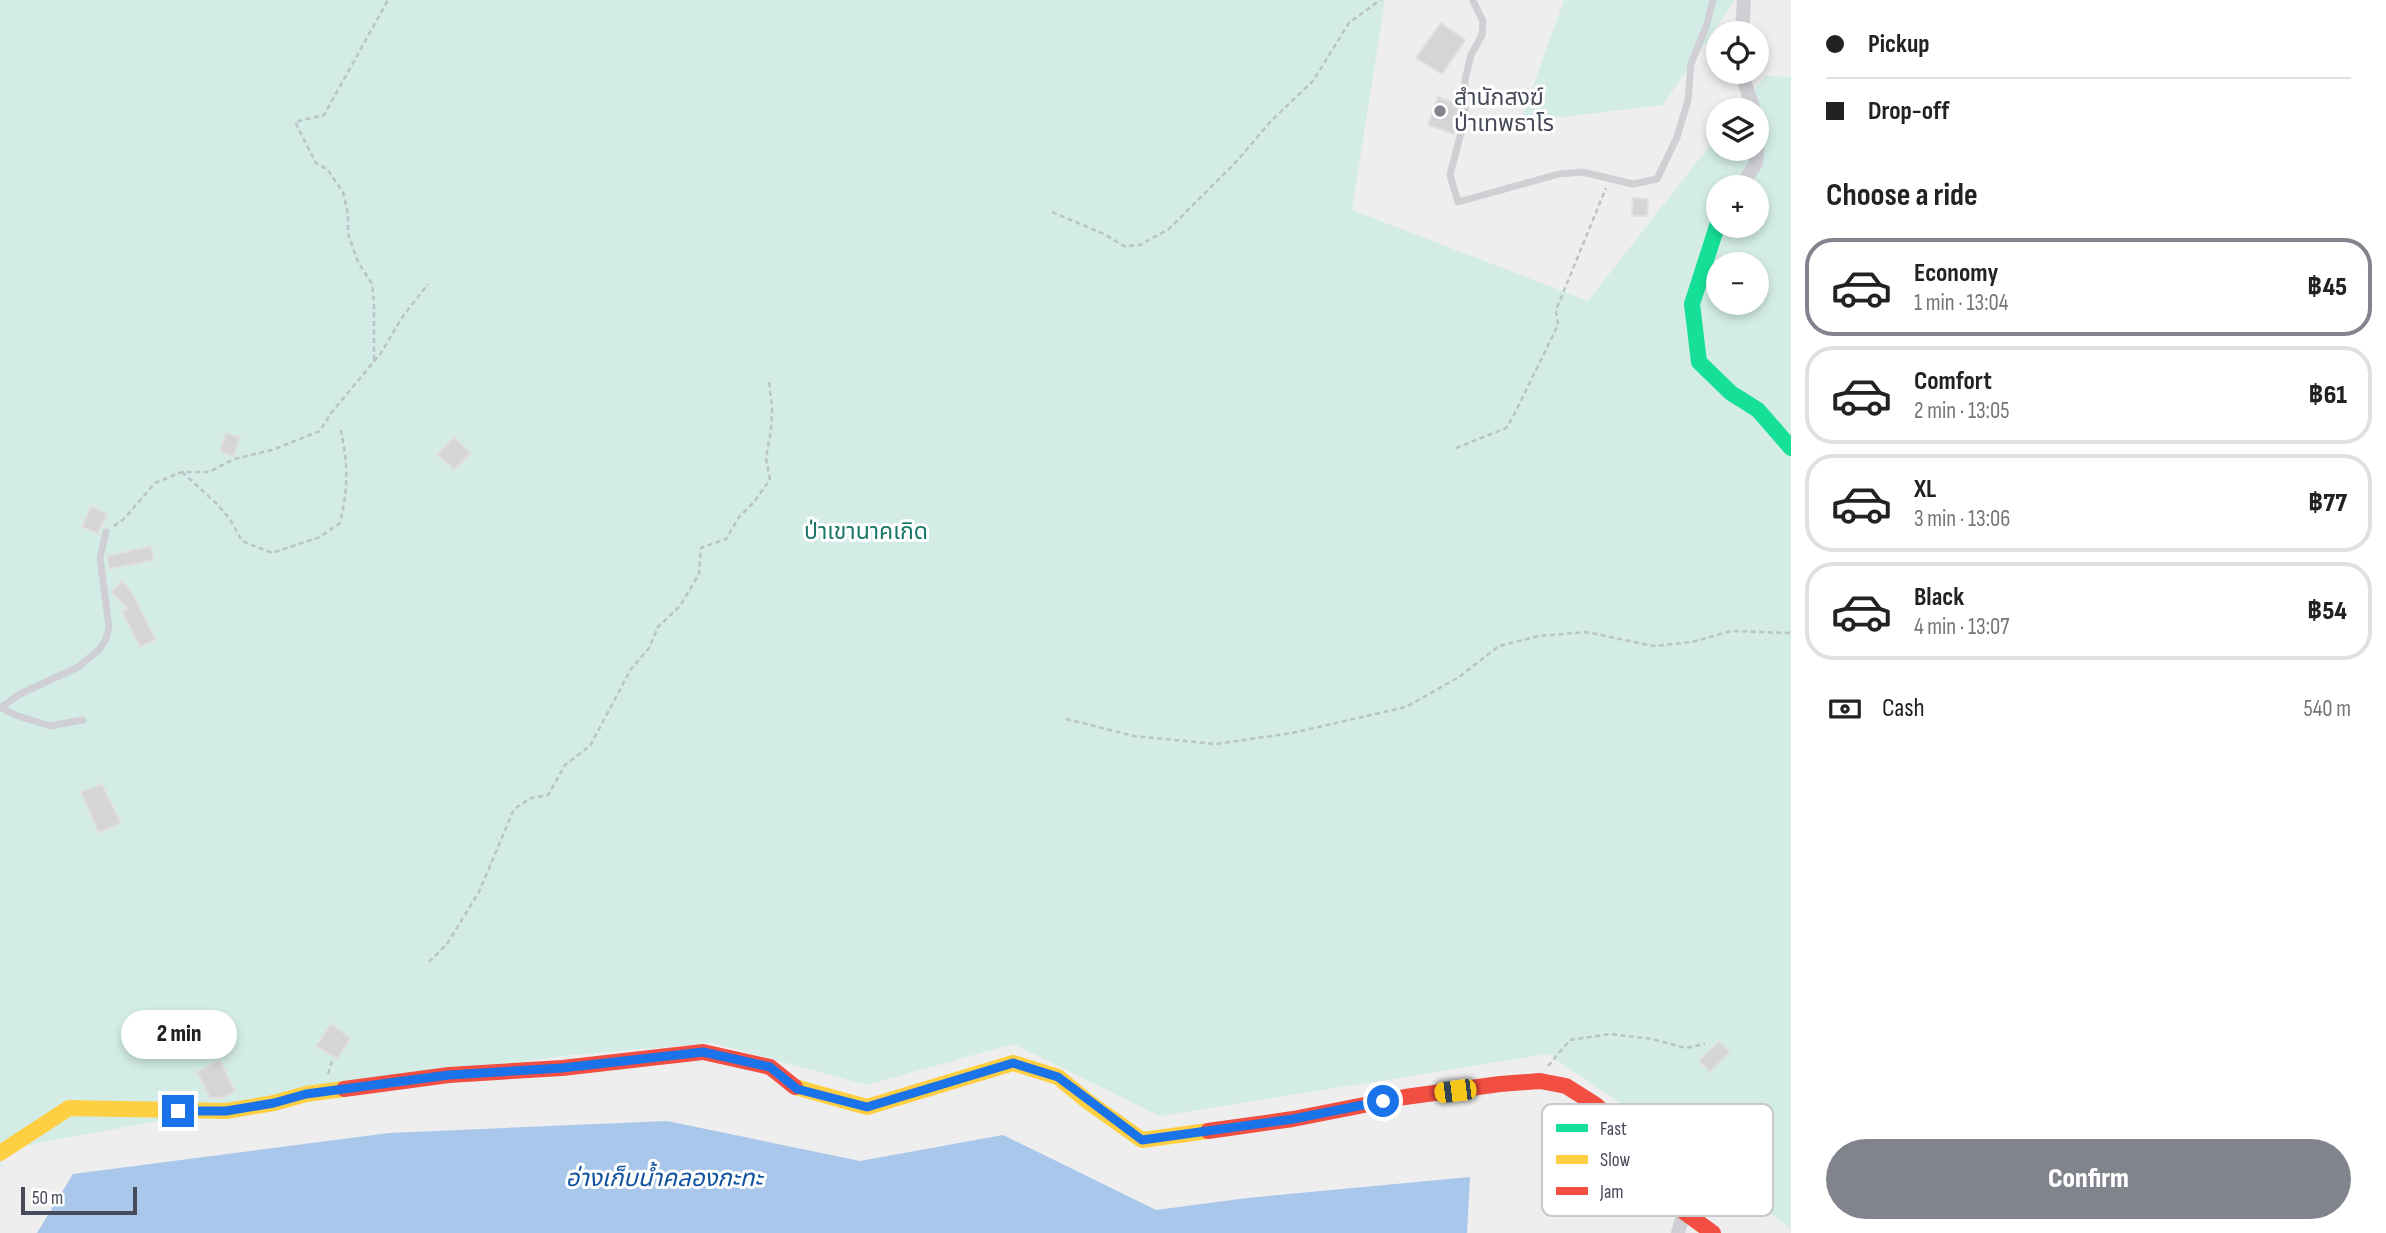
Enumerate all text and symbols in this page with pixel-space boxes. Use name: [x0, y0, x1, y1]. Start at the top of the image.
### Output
map controls: [1706, 21, 1769, 315]
button: locate: [1706, 21, 1769, 84]
text: Pickup: [1868, 29, 1930, 60]
place label: สำนักสงฆ์ ป่าเทพธาโร: [1454, 84, 1554, 138]
text: Drop-off: [1868, 96, 1949, 127]
button: layers: [1706, 98, 1769, 161]
marker: สำนักสงฆ์ ป่าเทพธาโร: [1432, 103, 1448, 119]
button: +: [1706, 175, 1769, 238]
text: Choose a ride: [1826, 176, 1978, 215]
button: −: [1706, 252, 1769, 315]
icon: car: [1830, 256, 1893, 319]
text: Economy: [1914, 258, 1998, 289]
text: ฿45: [2307, 272, 2347, 303]
text: 1 min · 13:04: [1914, 289, 2008, 317]
icon: car: [1830, 364, 1893, 427]
text: Comfort: [1914, 366, 1992, 397]
text: ฿61: [2309, 380, 2347, 411]
text: 2 min · 13:05: [1914, 397, 2009, 425]
icon: car: [1830, 472, 1893, 535]
text: XL: [1914, 474, 1936, 505]
text: ฿77: [2308, 488, 2347, 519]
text: 3 min · 13:06: [1914, 505, 2010, 533]
park label: ป่าเขานาคเกิด: [804, 518, 928, 546]
icon: car: [1830, 580, 1893, 643]
text: Black: [1914, 582, 1964, 613]
text: ฿54: [2307, 596, 2347, 627]
text: 4 min · 13:07: [1914, 613, 2009, 641]
icon: cash: [1826, 690, 1864, 728]
text: Cash: [1882, 693, 1925, 724]
text: 540 m: [2303, 695, 2351, 723]
callout: 2 min: [120, 1010, 236, 1058]
text: 2 min: [157, 1020, 201, 1048]
car: [1433, 1078, 1478, 1104]
route start: [1367, 1085, 1399, 1117]
route end: [162, 1095, 194, 1127]
legend: [1542, 1104, 1773, 1216]
text: Fast: [1600, 1118, 1627, 1141]
button: Confirm: [1826, 1139, 2351, 1219]
text: Slow: [1600, 1149, 1630, 1172]
water label: อ่างเก็บน้ำคลองกะทะ: [565, 1161, 764, 1193]
text: Jam: [1599, 1181, 1623, 1204]
scale bar: [21, 1184, 136, 1216]
text: 50 m: [32, 1187, 63, 1210]

